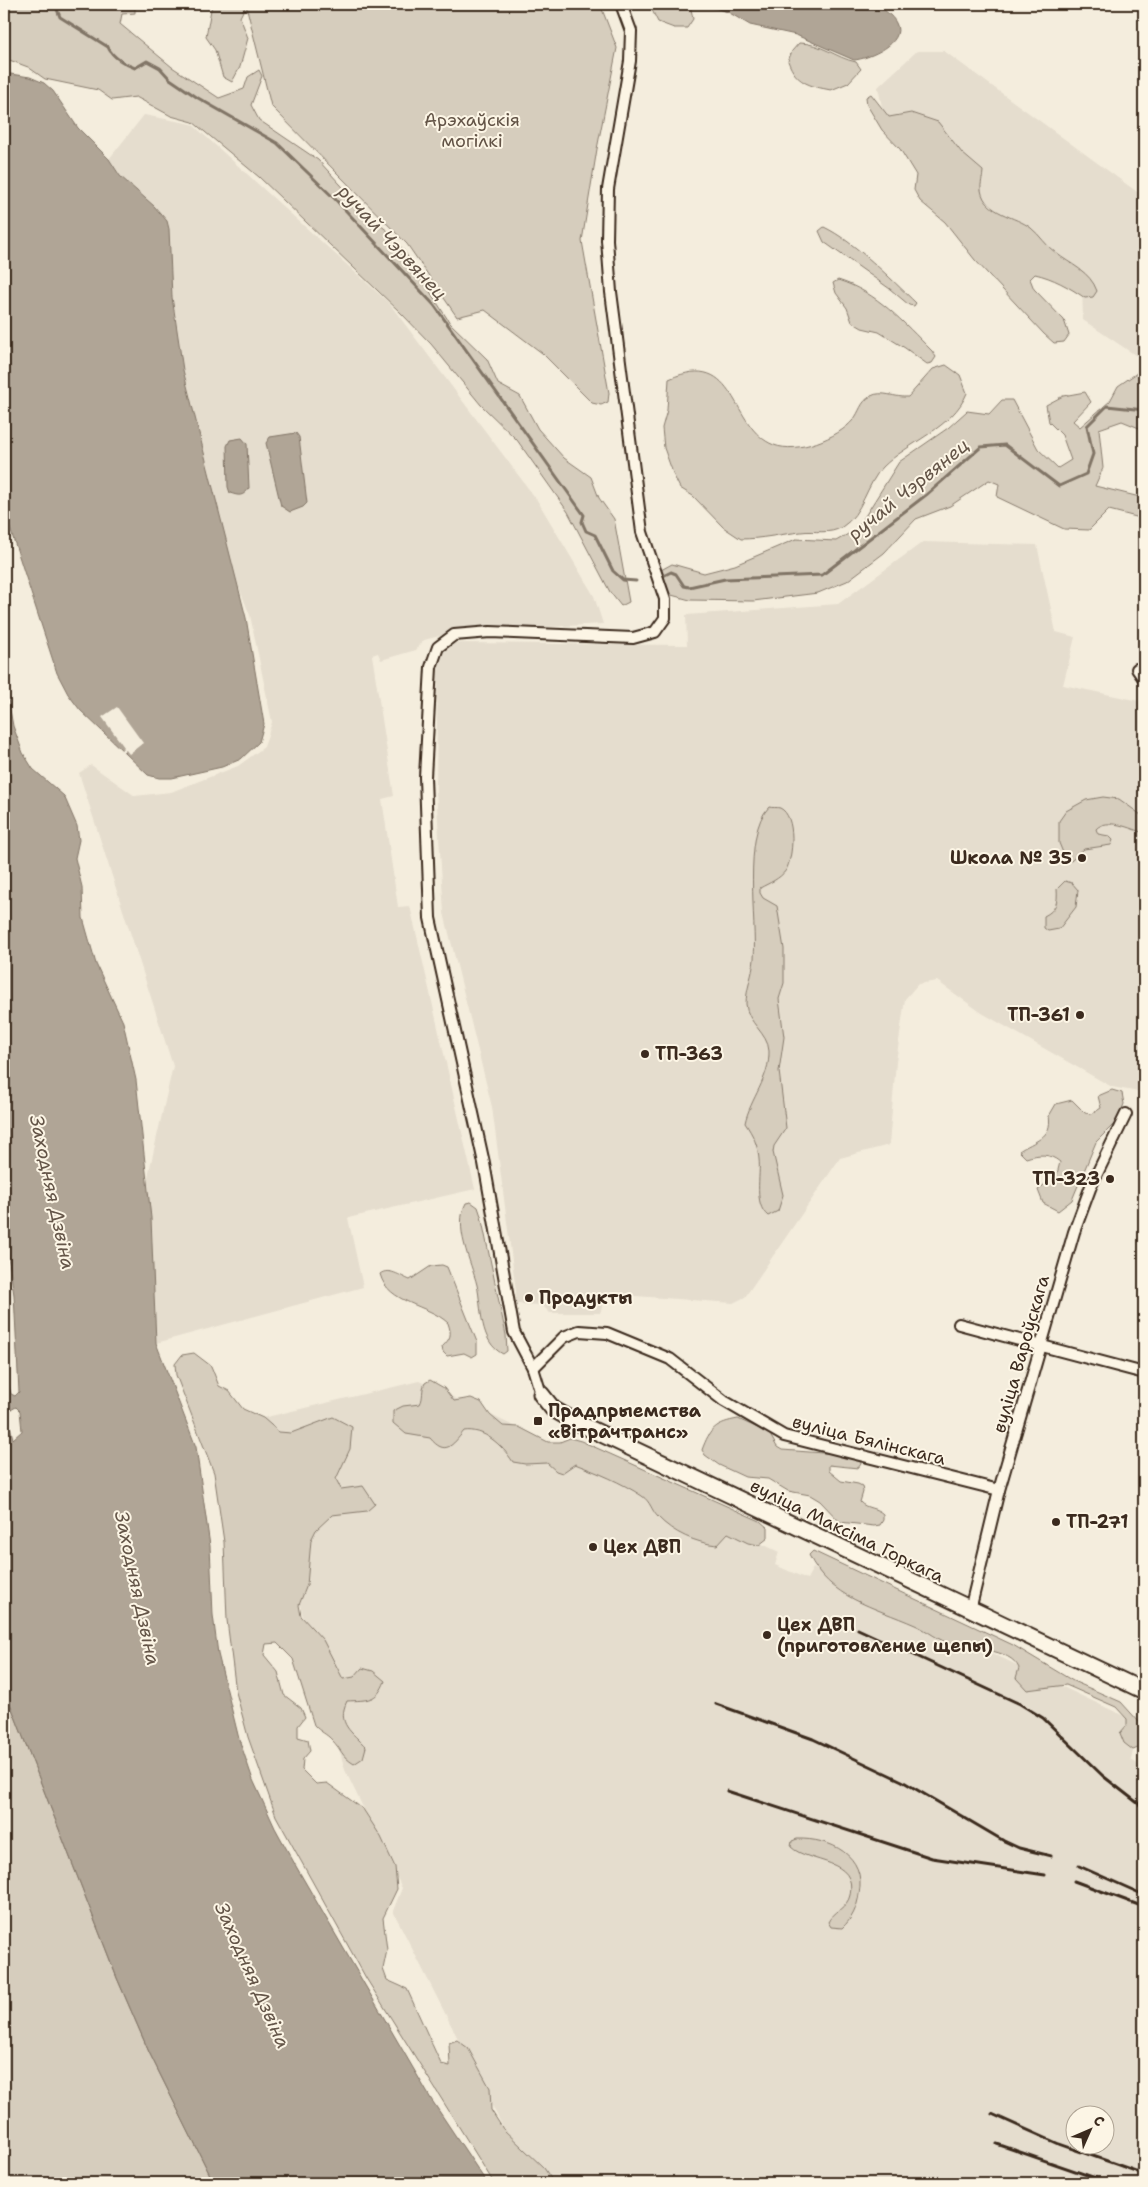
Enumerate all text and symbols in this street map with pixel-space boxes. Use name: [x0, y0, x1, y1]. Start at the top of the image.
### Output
park label: Арэхаўскія могілкі: [424, 108, 520, 153]
water label: ручай Чэрвянец: [332, 179, 453, 305]
water label: ручай Чэрвянец: [842, 433, 974, 547]
place label: Школа № 35: [950, 846, 1072, 870]
marker: Школа № 35: [1076, 852, 1088, 864]
place label: ТП-361: [1007, 1003, 1070, 1027]
marker: ТП-361: [1074, 1009, 1086, 1021]
place label: ТП-363: [655, 1042, 723, 1066]
marker: ТП-363: [639, 1048, 651, 1060]
water label: Заходняя Дзвіна: [24, 1113, 81, 1272]
place label: ТП-323: [1032, 1167, 1100, 1191]
marker: ТП-323: [1104, 1173, 1116, 1185]
street label: вуліца Вароўскага: [987, 1272, 1055, 1436]
place label: Продукты: [539, 1286, 633, 1310]
marker: Продукты: [523, 1292, 535, 1304]
place label: Прадпрыемства «Вітрачтранс»: [548, 1399, 702, 1444]
street label: вуліца Бялінскага: [790, 1409, 948, 1471]
marker: Прадпрыемства «Вітрачтранс»: [532, 1415, 544, 1427]
street label: вуліца Максіма Горкага: [746, 1474, 948, 1588]
water label: Заходняя Дзвіна: [109, 1509, 166, 1668]
place label: ТП-271: [1066, 1510, 1128, 1534]
marker: ТП-271: [1050, 1516, 1062, 1528]
place label: Цех ДВП: [603, 1535, 681, 1559]
marker: Цех ДВП: [587, 1541, 599, 1553]
place label: Цех ДВП (приготовление щепы): [777, 1613, 993, 1658]
marker: Цех ДВП (приготовление щепы): [761, 1629, 773, 1641]
water label: Заходняя Дзвіна: [209, 1898, 296, 2052]
north arrow: [1066, 2104, 1116, 2154]
text: С: [1090, 2111, 1109, 2130]

